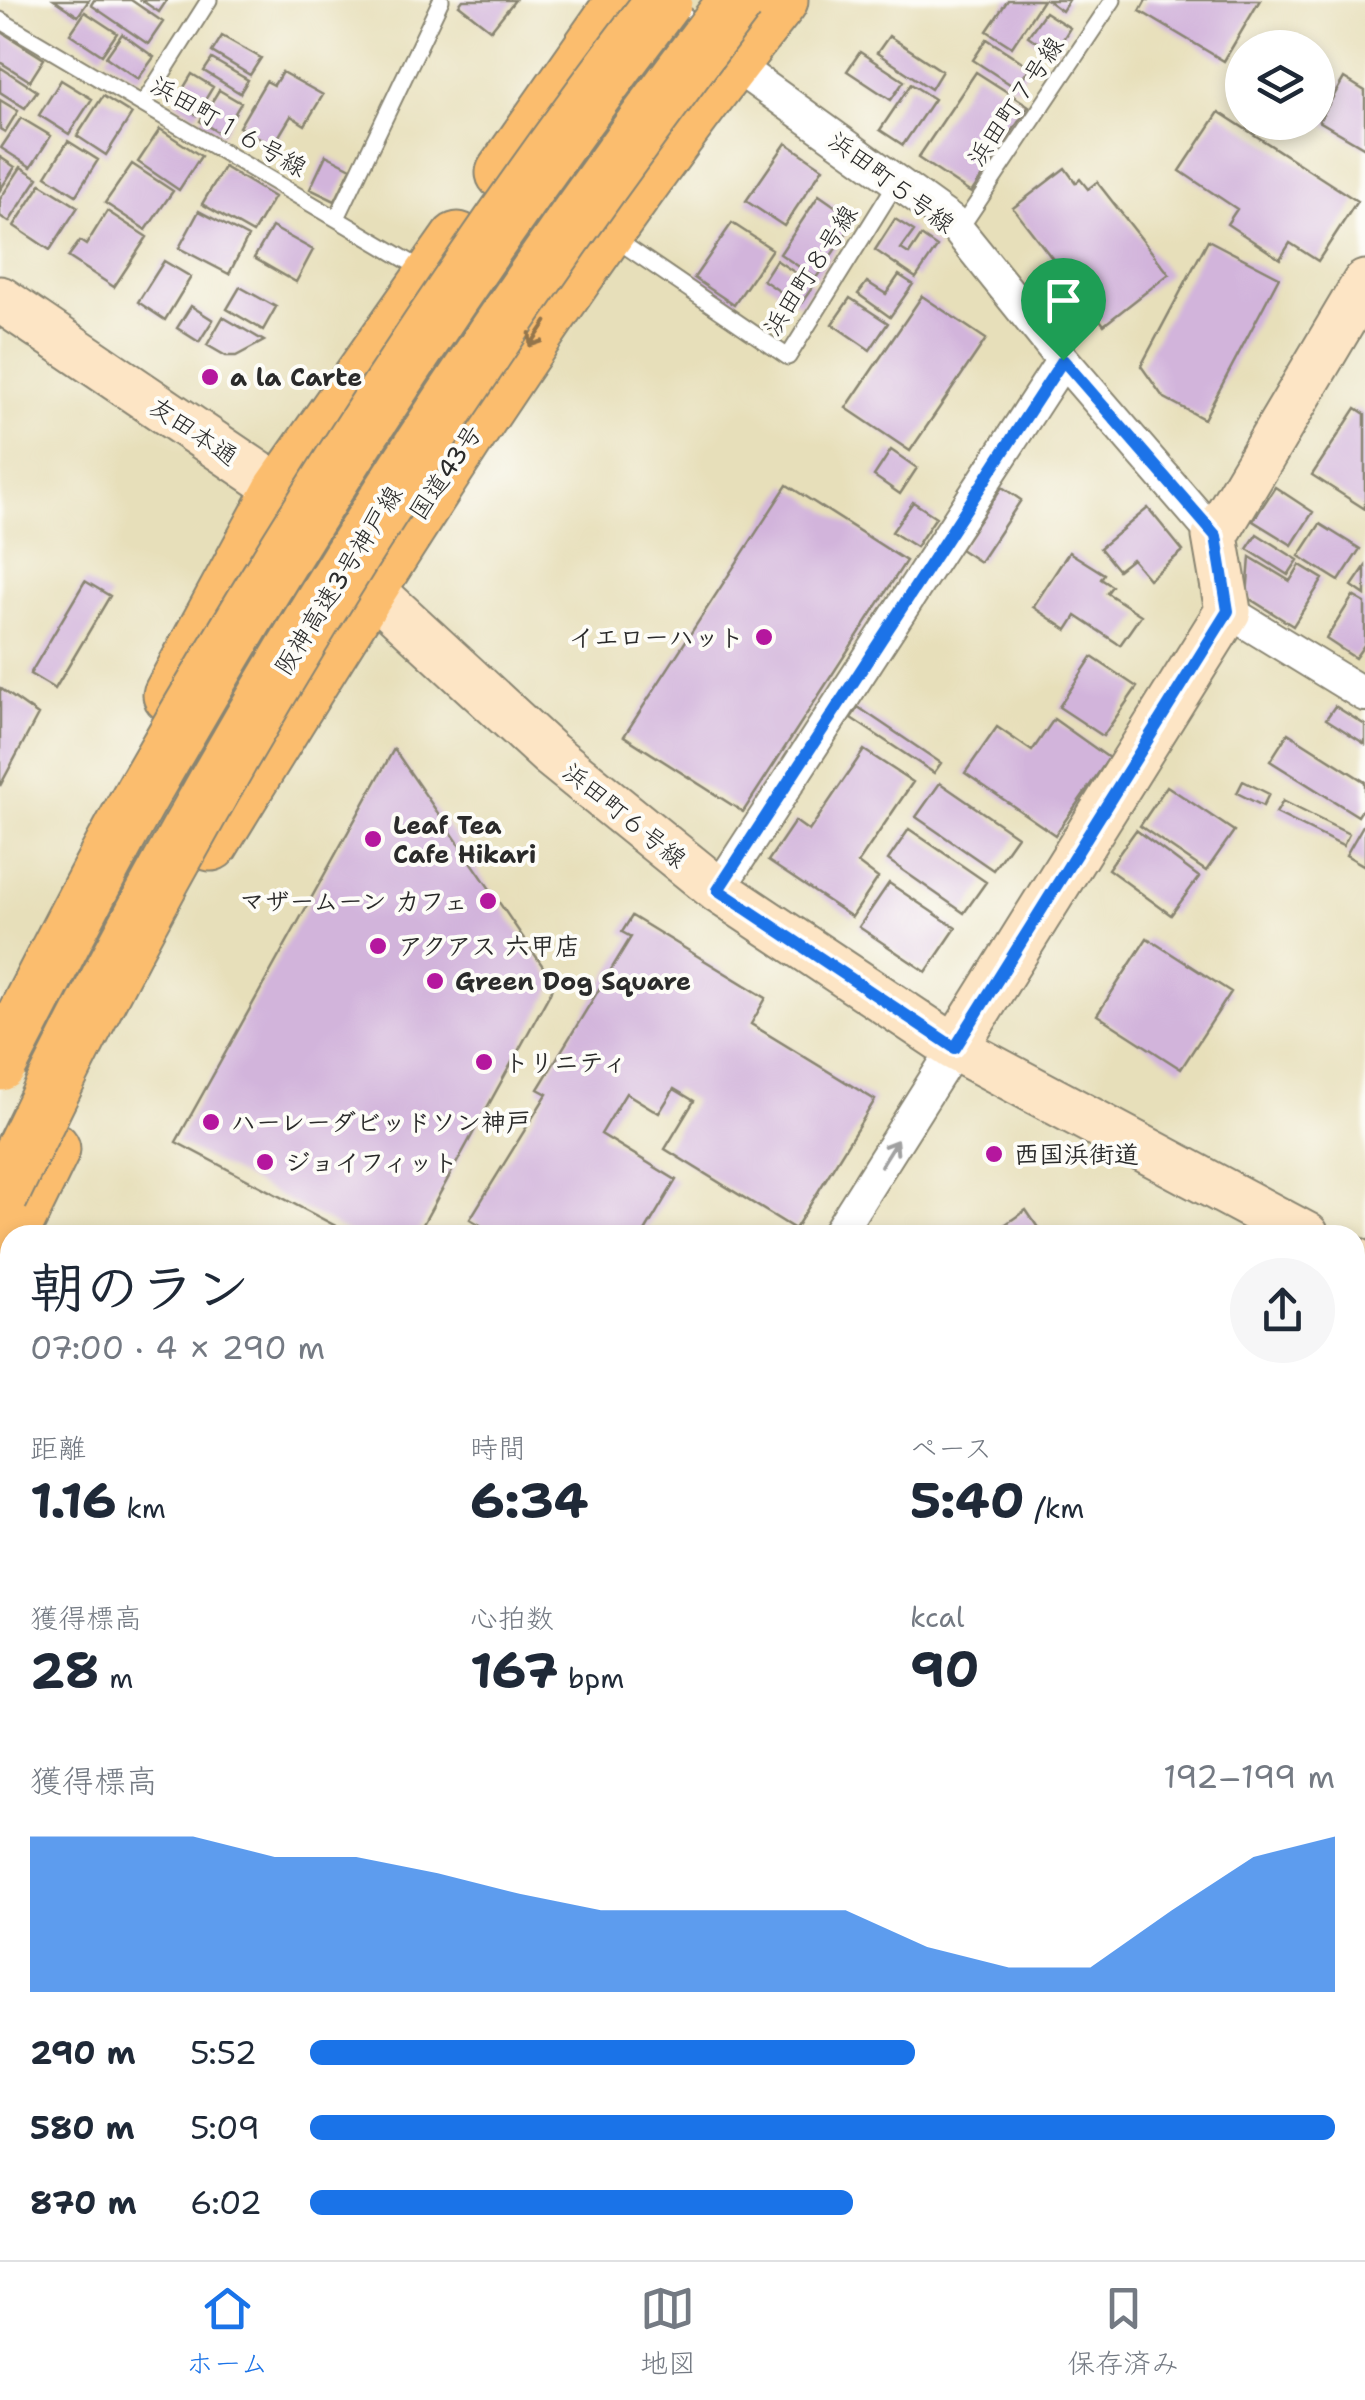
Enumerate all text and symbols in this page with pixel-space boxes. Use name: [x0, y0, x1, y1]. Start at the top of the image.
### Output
street label: 浜田町７号線: [959, 29, 1071, 173]
map controls: [1225, 30, 1335, 140]
button: layers: [1225, 30, 1335, 140]
street label: 浜田町１６号線: [145, 68, 313, 184]
street label: 浜田町５号線: [822, 123, 962, 241]
street label: 浜田町８号線: [755, 198, 865, 342]
pin: [1021, 258, 1106, 361]
icon: arrive: [1036, 273, 1091, 328]
one-way arrow: [528, 320, 549, 348]
place label: a la Carte: [230, 360, 362, 394]
marker: a la Carte: [199, 366, 221, 388]
street label: 友田本通: [143, 389, 245, 473]
street label: 国道43号: [401, 418, 489, 526]
street label: 阪神高速3号神戸線: [266, 479, 410, 681]
place label: イエローハット: [569, 620, 744, 654]
marker: イエローハット: [753, 626, 775, 648]
street label: 浜田町６号線: [556, 755, 694, 875]
place label: Leaf Tea Cafe Hikari: [393, 808, 536, 871]
marker: Leaf Tea Cafe Hikari: [362, 828, 384, 850]
place label: マザームーン カフェ: [239, 884, 468, 918]
marker: マザームーン カフェ: [477, 890, 499, 912]
place label: アクアス 六甲店: [398, 929, 580, 963]
marker: アクアス 六甲店: [367, 935, 389, 957]
place label: Green Dog Square: [455, 964, 691, 998]
marker: Green Dog Square: [424, 970, 446, 992]
place label: トリニティ: [504, 1045, 628, 1079]
marker: トリニティ: [473, 1051, 495, 1073]
place label: ハーレーダビッドソン神戸: [231, 1105, 531, 1139]
marker: ハーレーダビッドソン神戸: [200, 1111, 222, 1133]
place label: 西国浜街道: [1014, 1137, 1139, 1171]
one-way arrow: [879, 1139, 900, 1167]
marker: 西国浜街道: [983, 1143, 1005, 1165]
place label: ジョイフィット: [285, 1145, 458, 1179]
marker: ジョイフィット: [254, 1151, 276, 1173]
text: 朝のラン: [30, 1251, 250, 1325]
button: share: [1230, 1258, 1335, 1363]
text: 07:00 · 4 × 290 m: [30, 1326, 325, 1369]
text: 距離: [30, 1429, 86, 1467]
text: 時間: [470, 1429, 526, 1467]
text: ペース: [910, 1429, 992, 1467]
text: 1.16: [30, 1467, 117, 1534]
text: 6:34: [470, 1467, 588, 1534]
text: 5:40: [910, 1467, 1025, 1534]
text: km: [117, 1489, 166, 1527]
text: /km: [1025, 1489, 1084, 1527]
text: kcal: [910, 1598, 964, 1636]
text: 獲得標高: [30, 1599, 142, 1637]
text: 心拍数: [470, 1599, 554, 1637]
text: 90: [910, 1636, 980, 1703]
text: 28: [30, 1637, 100, 1704]
text: 167: [470, 1637, 558, 1704]
text: m: [100, 1659, 133, 1697]
text: bpm: [558, 1659, 624, 1697]
text: 192–199 m: [1163, 1755, 1335, 1798]
text: 獲得標高: [30, 1759, 158, 1802]
text: 290 m: [30, 2031, 136, 2074]
text: 5:52: [190, 2031, 257, 2074]
text: 580 m: [30, 2106, 135, 2149]
text: 5:09: [190, 2106, 260, 2149]
text: 870 m: [30, 2181, 137, 2224]
text: 6:02: [190, 2181, 262, 2224]
tab: ホーム: [186, 2281, 269, 2382]
tab: 地図: [640, 2281, 696, 2382]
tab: 保存済み: [1067, 2281, 1179, 2382]

